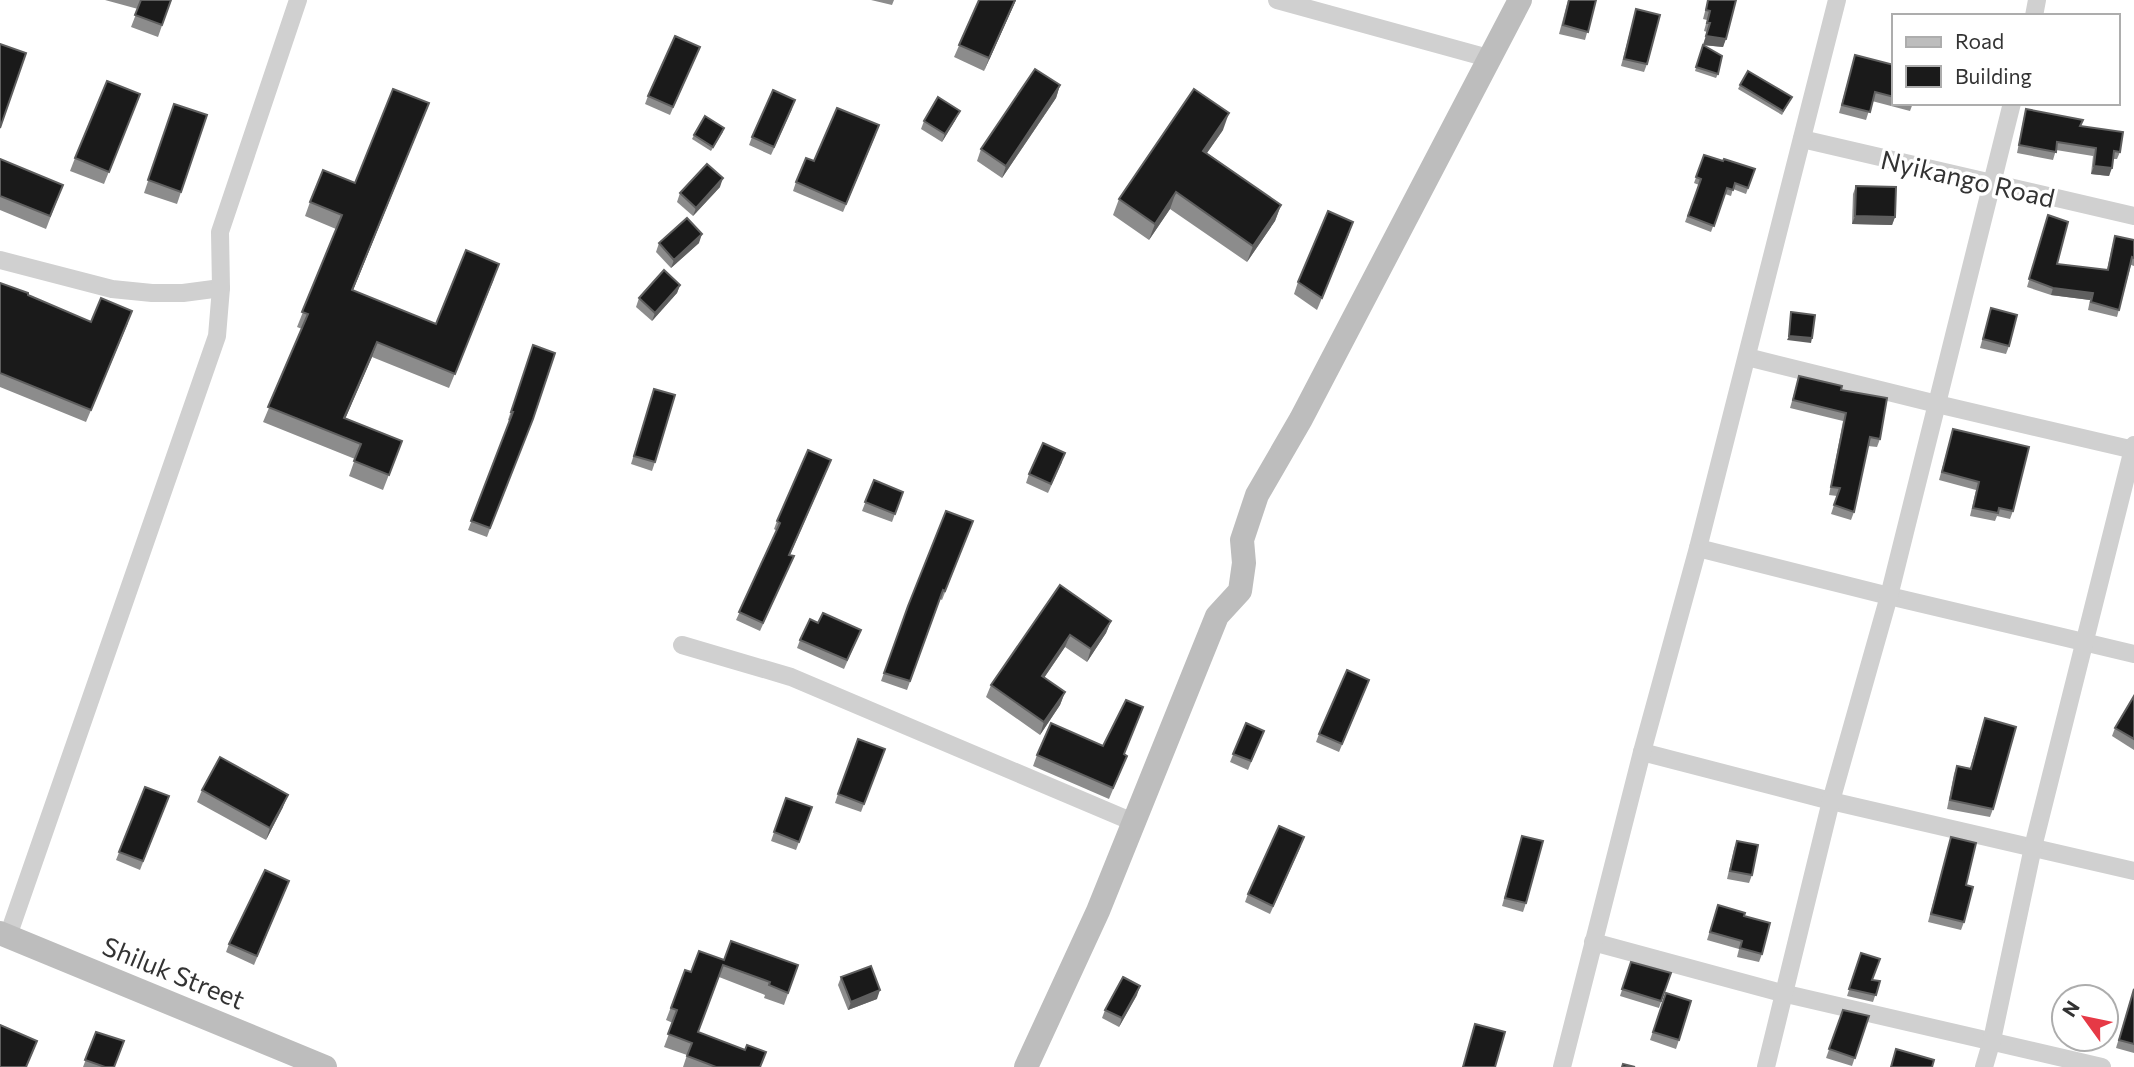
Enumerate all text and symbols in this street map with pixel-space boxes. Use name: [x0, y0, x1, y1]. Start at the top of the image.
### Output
legend: [1892, 14, 2120, 105]
text: Road: [1955, 28, 2004, 53]
text: Building: [1955, 63, 2032, 88]
street label: Nyikango Road: [1878, 143, 2058, 213]
street label: Shiluk Street: [98, 929, 250, 1015]
north arrow: [2050, 983, 2120, 1053]
text: N: [2057, 996, 2084, 1021]

